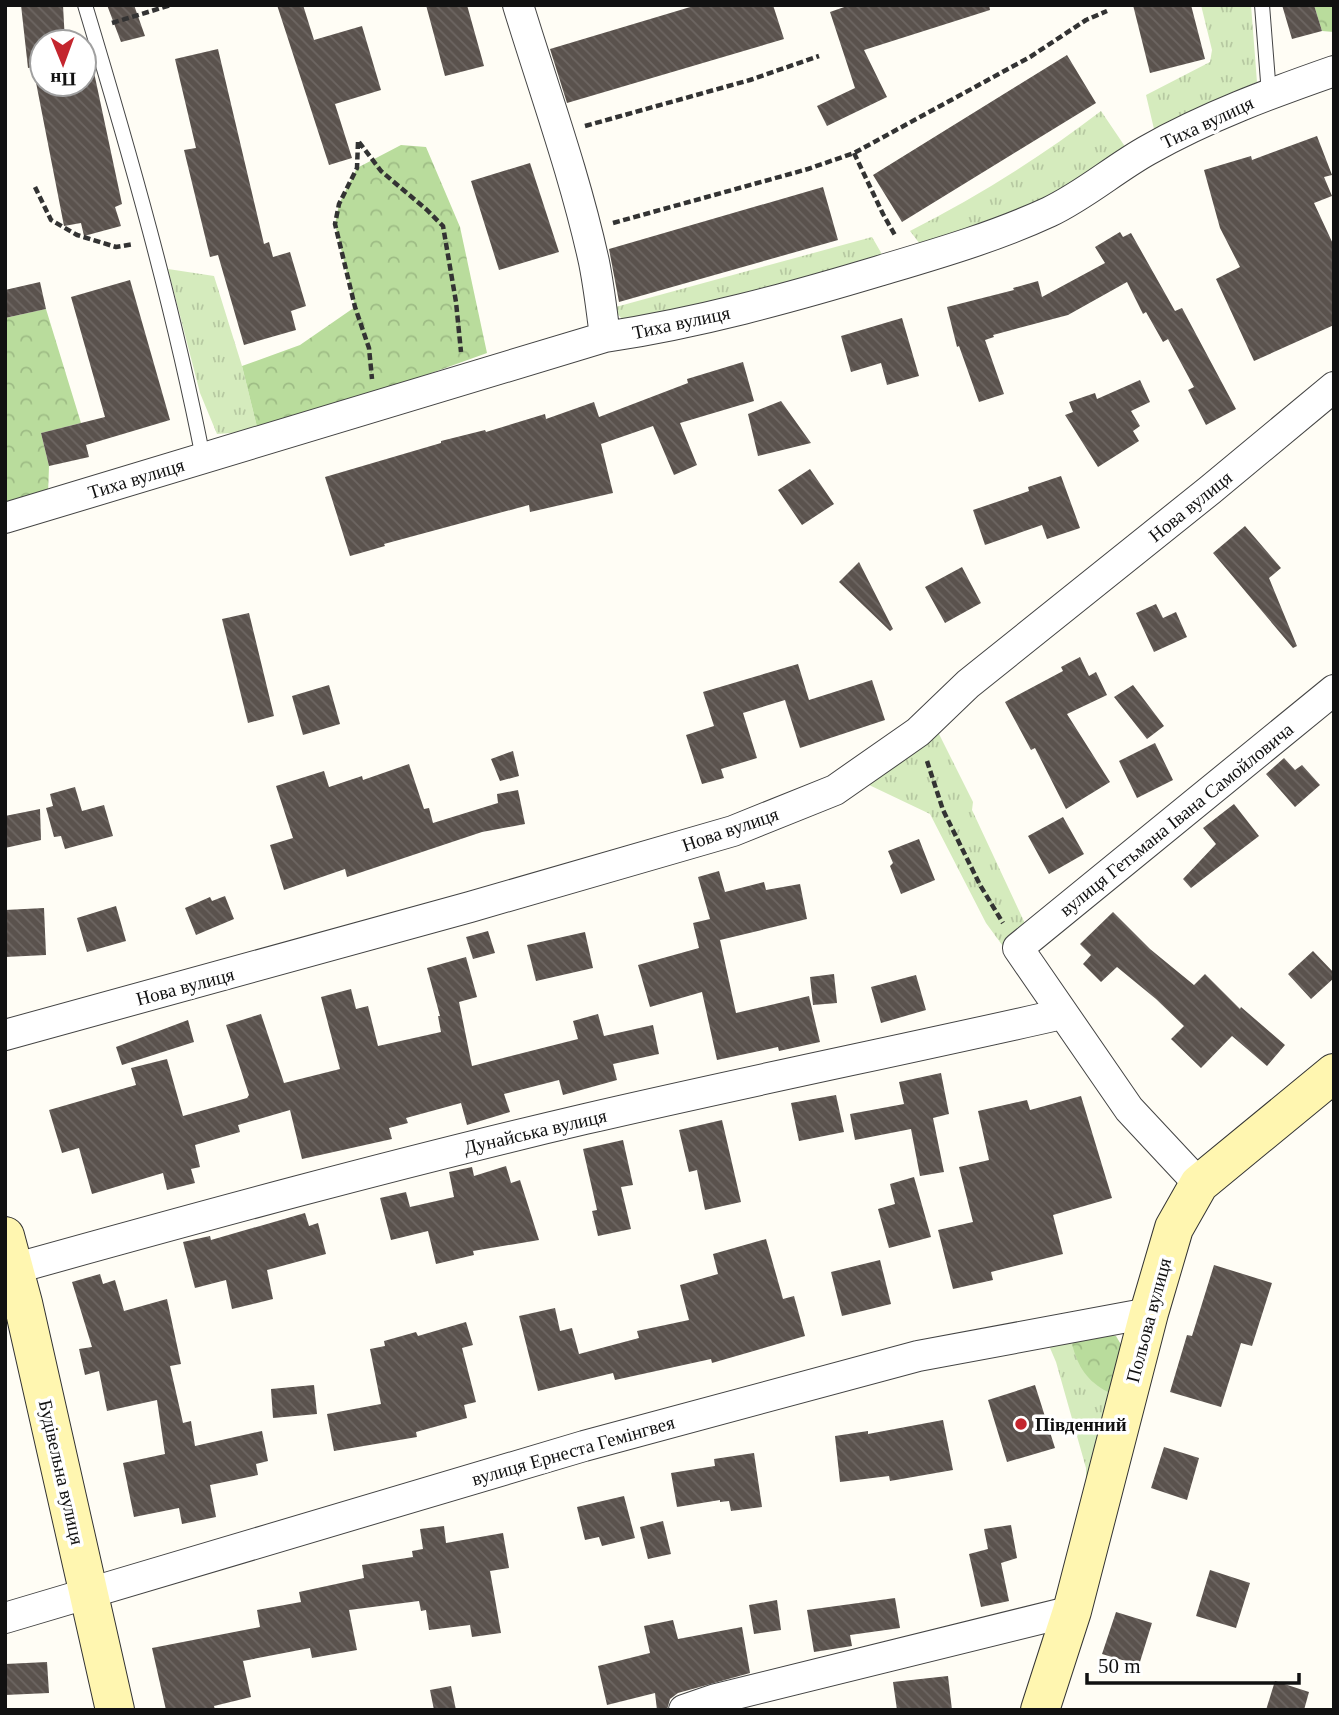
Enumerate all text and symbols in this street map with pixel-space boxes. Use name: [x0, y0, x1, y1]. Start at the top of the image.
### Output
north arrow: [28, 28, 98, 98]
text: Пн: [50, 69, 76, 90]
street label: Тиха вулиця: [1158, 92, 1257, 153]
street label: Тиха вулиця: [630, 302, 732, 343]
street label: Тиха вулиця: [86, 454, 187, 503]
street label: Нова вулиця: [1145, 466, 1236, 546]
street label: вулиця Гетьмана Івана Самойловича: [1055, 718, 1298, 920]
street label: Нова вулиця: [679, 803, 781, 856]
street label: Нова вулиця: [134, 963, 237, 1010]
street label: Дунайська вулиця: [462, 1105, 609, 1158]
street label: Польова вулиця: [1122, 1255, 1175, 1385]
street label: Будівельна вулиця: [35, 1398, 88, 1547]
street label: вулиця Ернеста Гемінгвея: [469, 1411, 677, 1490]
place label: Південний: [1035, 1414, 1127, 1435]
marker: Південний: [1013, 1416, 1029, 1432]
scale bar: [1087, 1642, 1299, 1686]
text: 50 m: [1098, 1654, 1141, 1678]

